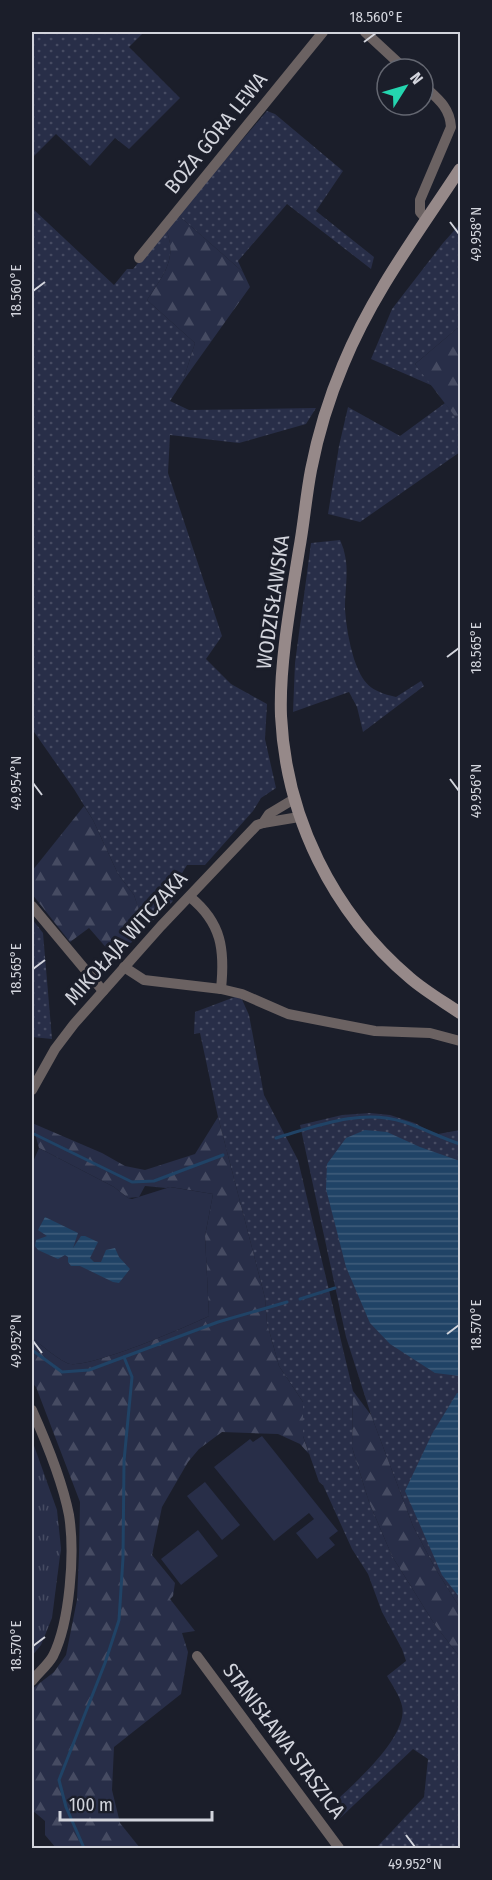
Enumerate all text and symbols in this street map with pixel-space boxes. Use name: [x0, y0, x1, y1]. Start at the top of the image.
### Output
text: 18.560°E: [350, 8, 402, 26]
north arrow: [375, 57, 435, 117]
street label: BOŻA GÓRA LEWA: [159, 67, 273, 199]
text: N: [406, 69, 427, 88]
text: 49.958°N: [467, 207, 485, 261]
text: 18.560°E: [7, 265, 25, 317]
street label: WODZISŁAWSKA: [251, 533, 295, 671]
text: 18.565°E: [467, 622, 485, 674]
text: 49.954°N: [7, 756, 25, 810]
text: 49.956°N: [467, 764, 485, 818]
street label: MIKOŁAJA WITCZAKA: [59, 866, 193, 1010]
text: 18.565°E: [7, 943, 25, 995]
text: 18.570°E: [467, 1299, 485, 1351]
text: 49.952°N: [7, 1314, 25, 1368]
text: 18.570°E: [7, 1620, 25, 1672]
street label: STANISŁAWA STASZICA: [217, 1658, 351, 1824]
scale bar: [60, 1784, 212, 1822]
text: 100 m: [69, 1794, 113, 1816]
text: 49.952°N: [388, 1855, 442, 1873]

